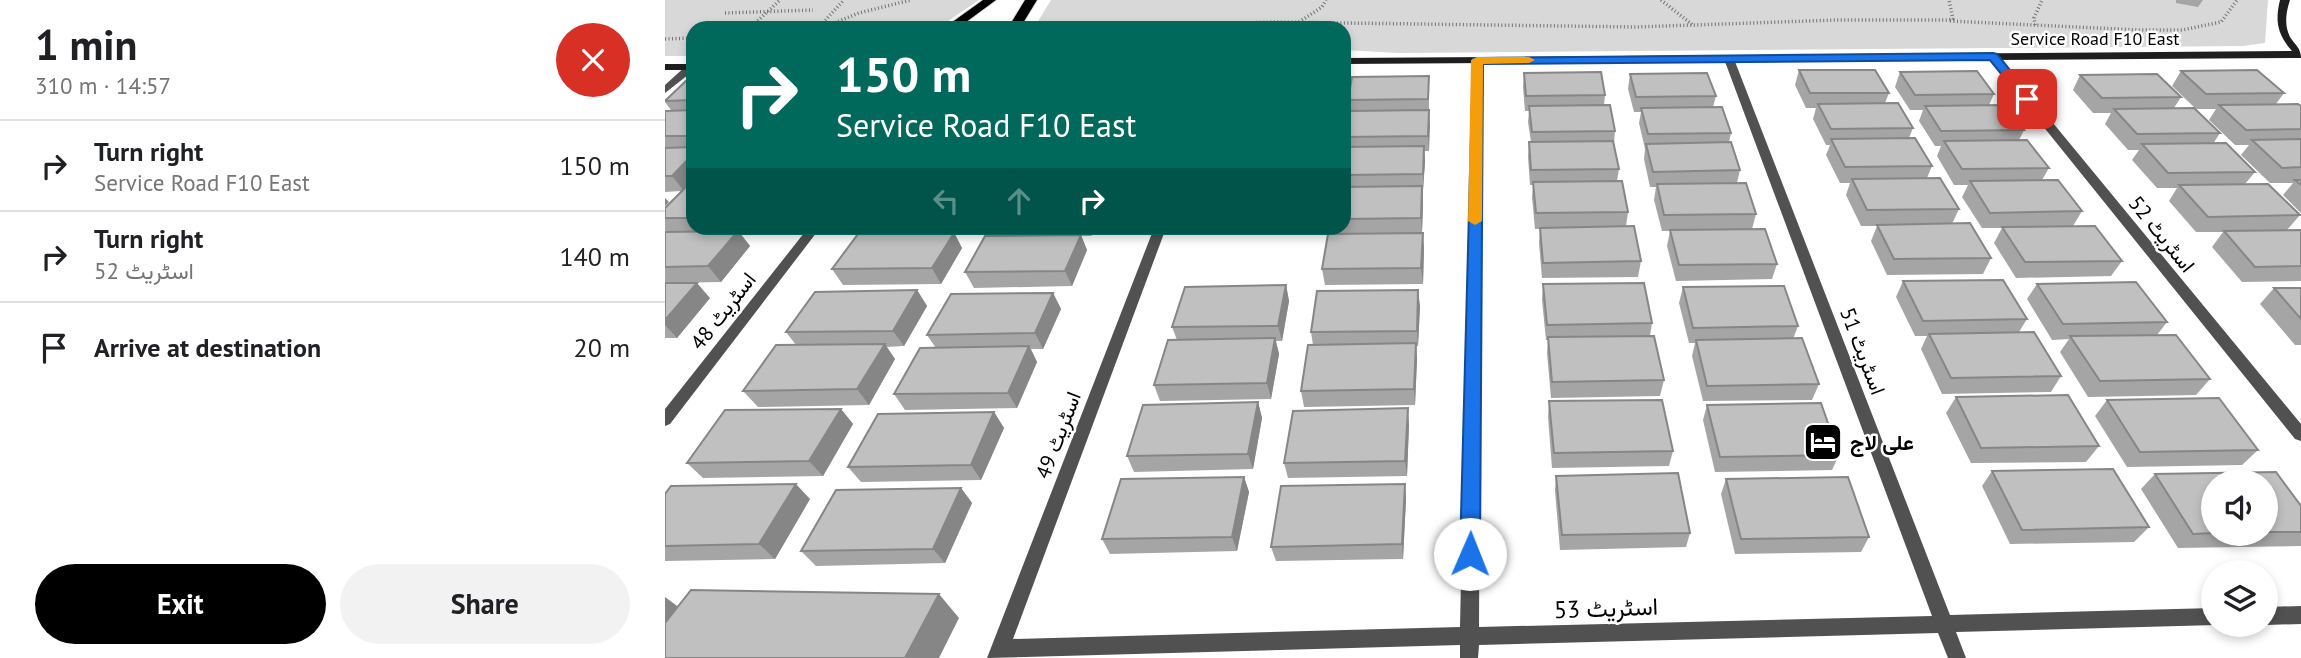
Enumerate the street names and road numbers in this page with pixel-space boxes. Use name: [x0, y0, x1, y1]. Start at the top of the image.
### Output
street label: Service Road F10 East: [2011, 27, 2179, 50]
street label: اسٹریٹ 52: [2123, 190, 2201, 278]
street label: اسٹریٹ 48: [684, 267, 762, 355]
street label: اسٹریٹ 51: [1834, 304, 1892, 398]
street label: اسٹریٹ 49: [1029, 388, 1087, 482]
street label: اسٹریٹ 53: [1553, 591, 1659, 625]

